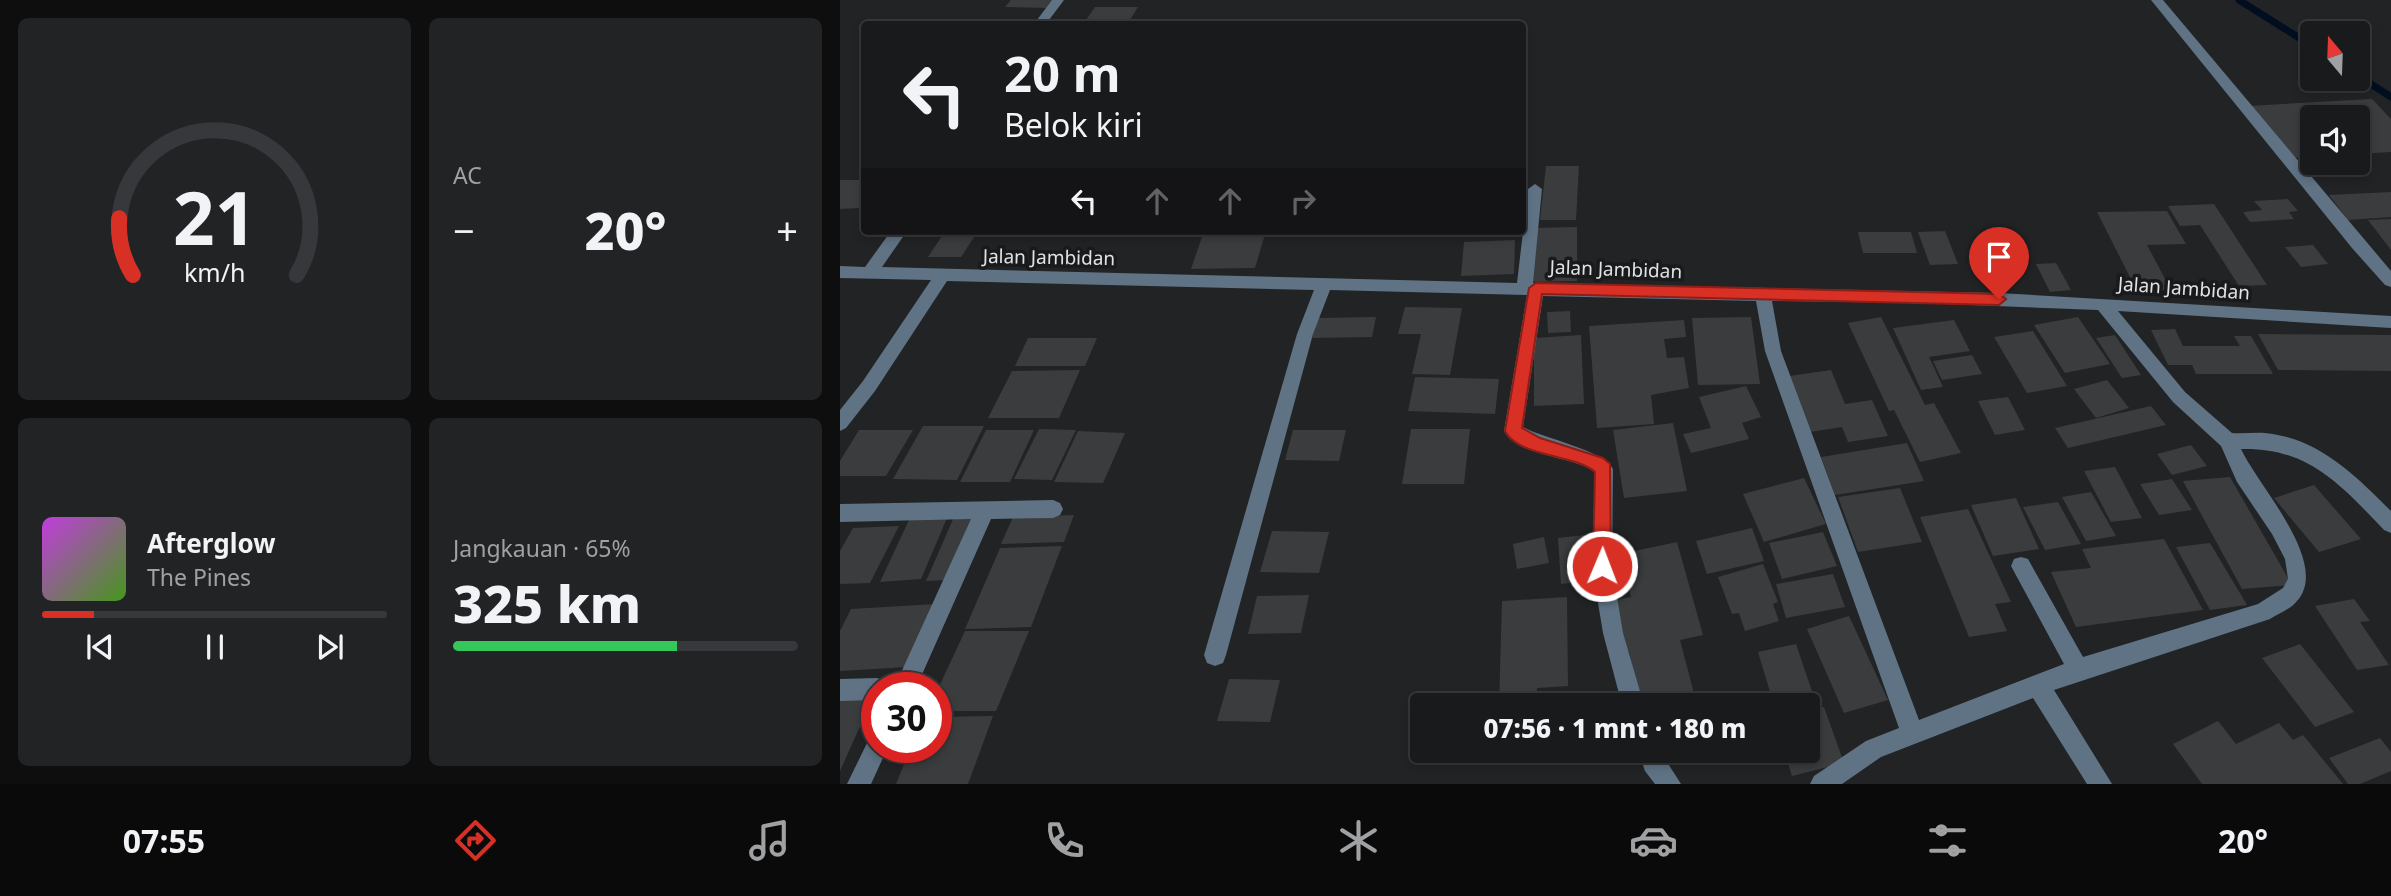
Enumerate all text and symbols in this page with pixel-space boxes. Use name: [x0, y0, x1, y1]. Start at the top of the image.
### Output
north arrow: [2300, 21, 2370, 91]
map controls: [2300, 21, 2370, 175]
text: 20 m: [1004, 40, 1121, 106]
icon: left: [889, 49, 980, 140]
text: Belok kiri: [1004, 103, 1143, 146]
button: sound: [2300, 105, 2370, 175]
text: AC: [453, 159, 482, 191]
text: 21: [173, 167, 256, 266]
icon: left: [1065, 182, 1103, 220]
icon: ahead: [1138, 182, 1176, 220]
icon: ahead: [1211, 182, 1249, 220]
icon: right: [1284, 182, 1322, 220]
text: 20°: [584, 194, 667, 265]
text: −: [453, 204, 475, 256]
text: +: [776, 204, 798, 256]
pin: [1969, 227, 2029, 299]
icon: arrive: [1980, 238, 2018, 276]
street label: Jalan Jambidan: [981, 243, 1115, 271]
street label: Jalan Jambidan: [1547, 254, 1683, 284]
text: km/h: [184, 255, 245, 289]
street label: Jalan Jambidan: [2115, 270, 2251, 306]
text: Afterglow: [147, 525, 275, 561]
position arrow: [1565, 529, 1639, 603]
text: Jangkauan · 65%: [453, 532, 631, 564]
text: The Pines: [147, 561, 251, 593]
text: 325 km: [453, 567, 641, 638]
icon: previous: [81, 628, 119, 666]
icon: pause: [196, 628, 234, 666]
icon: next: [311, 628, 349, 666]
speed limit sign: 30: [861, 672, 952, 763]
text: 07:56 · 1 mnt · 180 m: [1483, 710, 1747, 746]
icon: directions: [451, 816, 500, 865]
icon: music: [745, 816, 794, 865]
icon: phone: [1040, 816, 1089, 865]
icon: climate: [1334, 816, 1383, 865]
icon: car: [1629, 816, 1678, 865]
icon: filters: [1923, 816, 1972, 865]
text: 07:55: [123, 819, 205, 862]
text: 20°: [2218, 819, 2268, 862]

